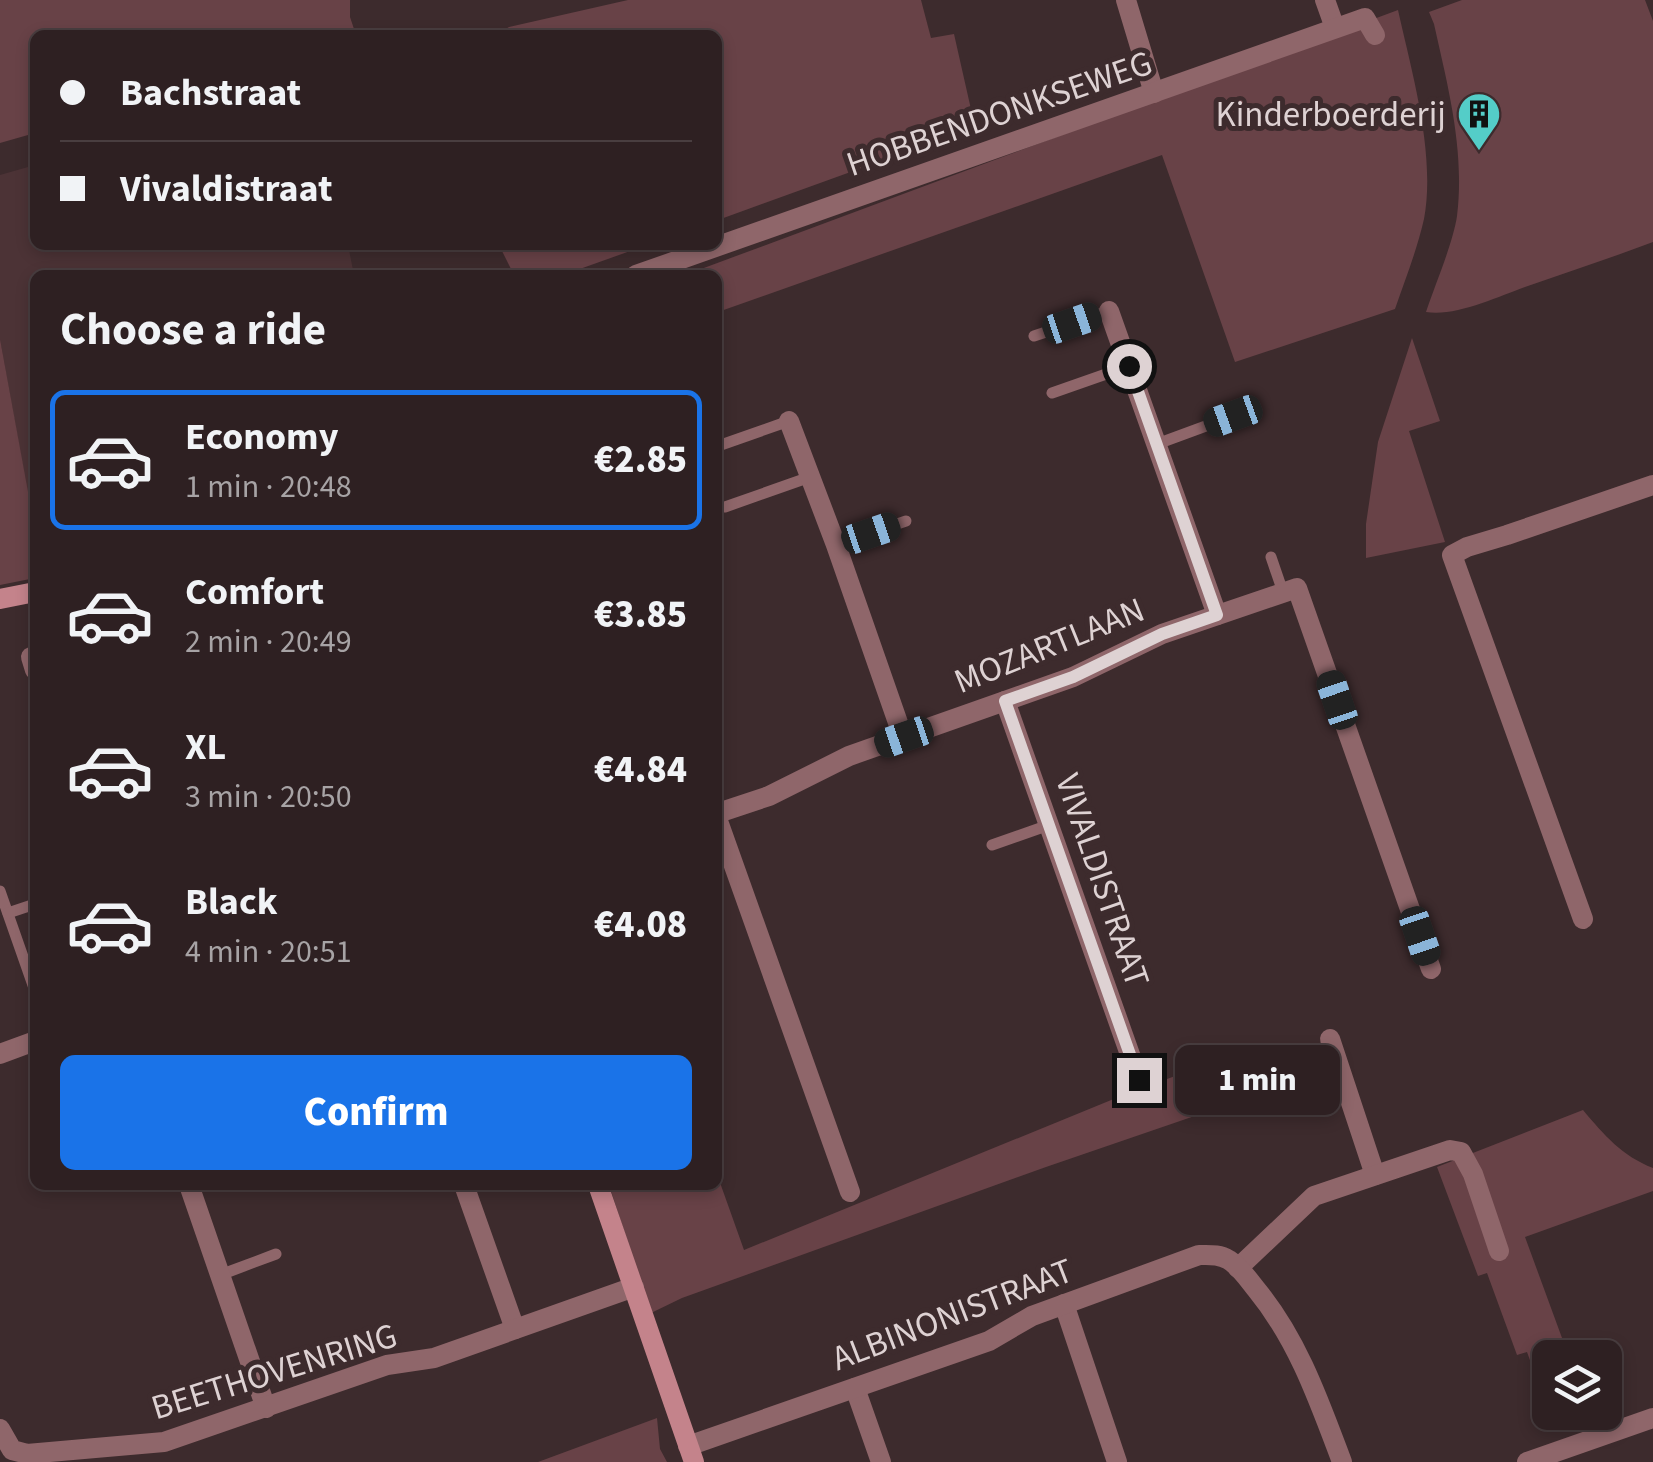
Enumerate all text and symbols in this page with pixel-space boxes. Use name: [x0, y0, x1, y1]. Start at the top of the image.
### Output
street label: HOBBENDONKSEWEG: [840, 38, 1159, 190]
text: Bachstraat: [120, 66, 301, 120]
place label: Kinderboerderij: [1215, 90, 1446, 140]
building icon: Kinderboerderij: [1456, 91, 1502, 152]
text: Vivaldistraat: [120, 162, 332, 216]
text: Choose a ride: [60, 298, 326, 362]
car: [1039, 299, 1105, 347]
route start: [1107, 344, 1152, 389]
car: [1200, 392, 1266, 440]
text: Economy: [185, 410, 338, 464]
icon: car: [65, 415, 155, 505]
text: €2.85: [594, 433, 687, 487]
text: 1 min · 20:48: [185, 464, 352, 510]
car: [838, 509, 904, 557]
text: Comfort: [185, 565, 324, 619]
icon: car: [65, 570, 155, 660]
street label: MOZARTLAAN: [947, 585, 1152, 707]
text: €3.85: [594, 588, 687, 642]
text: 2 min · 20:49: [185, 619, 352, 665]
car: [1313, 667, 1361, 733]
car: [871, 713, 937, 761]
text: XL: [185, 720, 226, 774]
icon: car: [65, 725, 155, 815]
text: €4.84: [594, 743, 687, 797]
street label: VIVALDISTRAAT: [1042, 767, 1162, 994]
text: 3 min · 20:50: [185, 774, 352, 820]
text: Black: [185, 875, 278, 929]
icon: car: [65, 880, 155, 970]
text: €4.08: [594, 898, 687, 952]
car: [1396, 903, 1444, 969]
text: 4 min · 20:51: [185, 929, 352, 975]
callout: 1 min: [1174, 1045, 1339, 1115]
button: Confirm: [60, 1055, 692, 1170]
text: 1 min: [1218, 1057, 1297, 1103]
route end: [1117, 1058, 1162, 1103]
street label: ALBINONISTRAAT: [824, 1246, 1080, 1384]
street label: BEETHOVENRING: [145, 1311, 403, 1433]
map controls: [1532, 1340, 1622, 1430]
button: layers: [1532, 1340, 1622, 1430]

